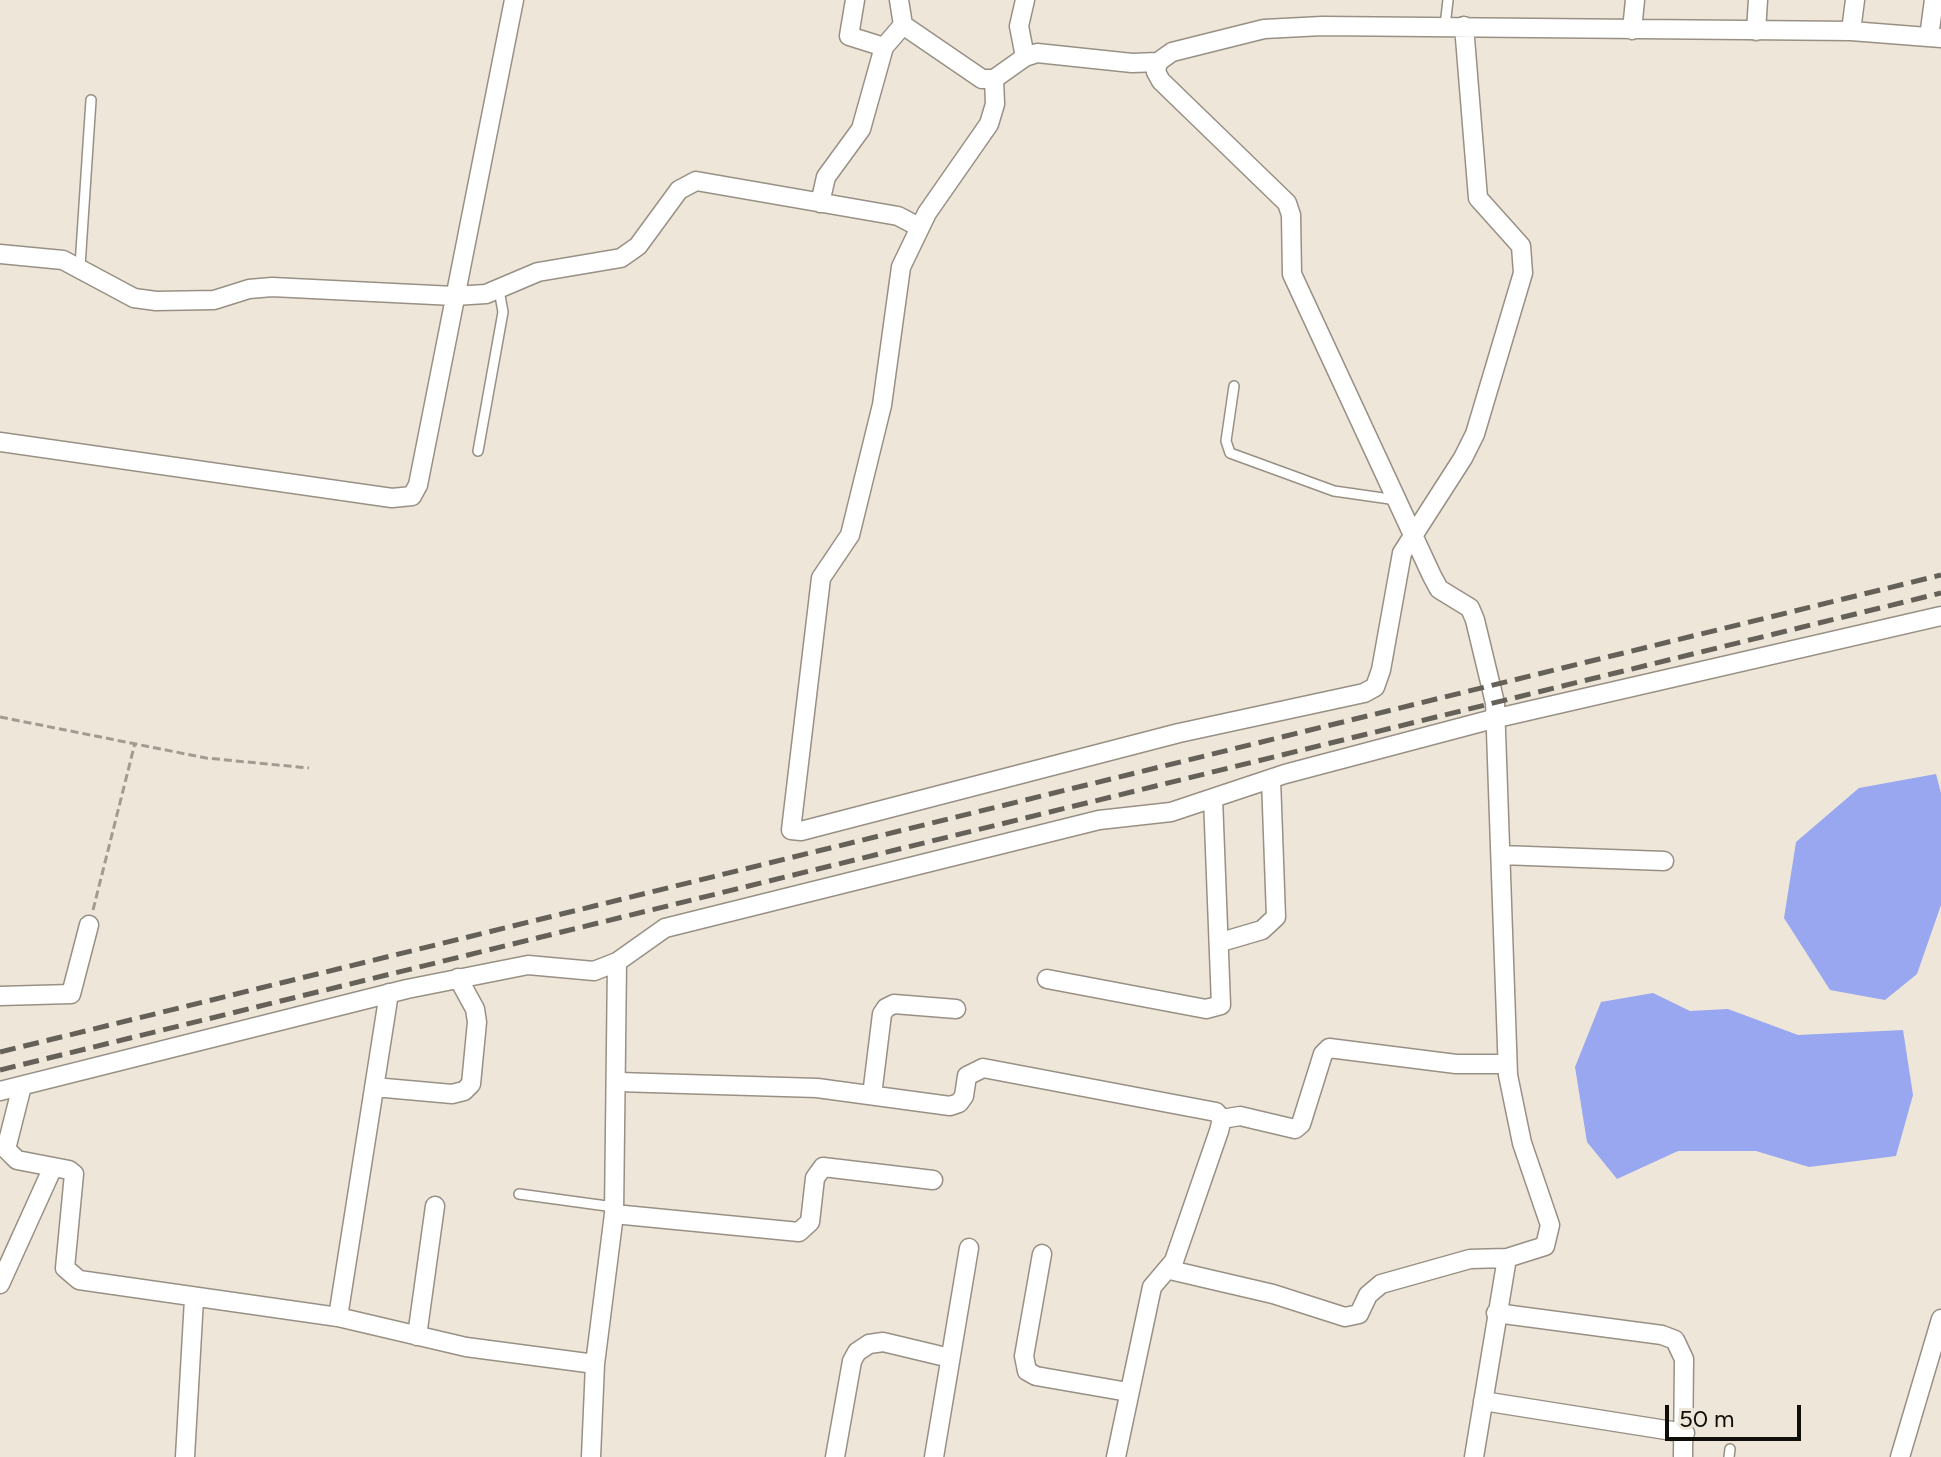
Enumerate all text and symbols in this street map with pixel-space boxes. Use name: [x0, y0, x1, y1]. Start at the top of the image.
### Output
scale bar: [1669, 1389, 1805, 1439]
text: 50 m: [1679, 1404, 1735, 1433]

